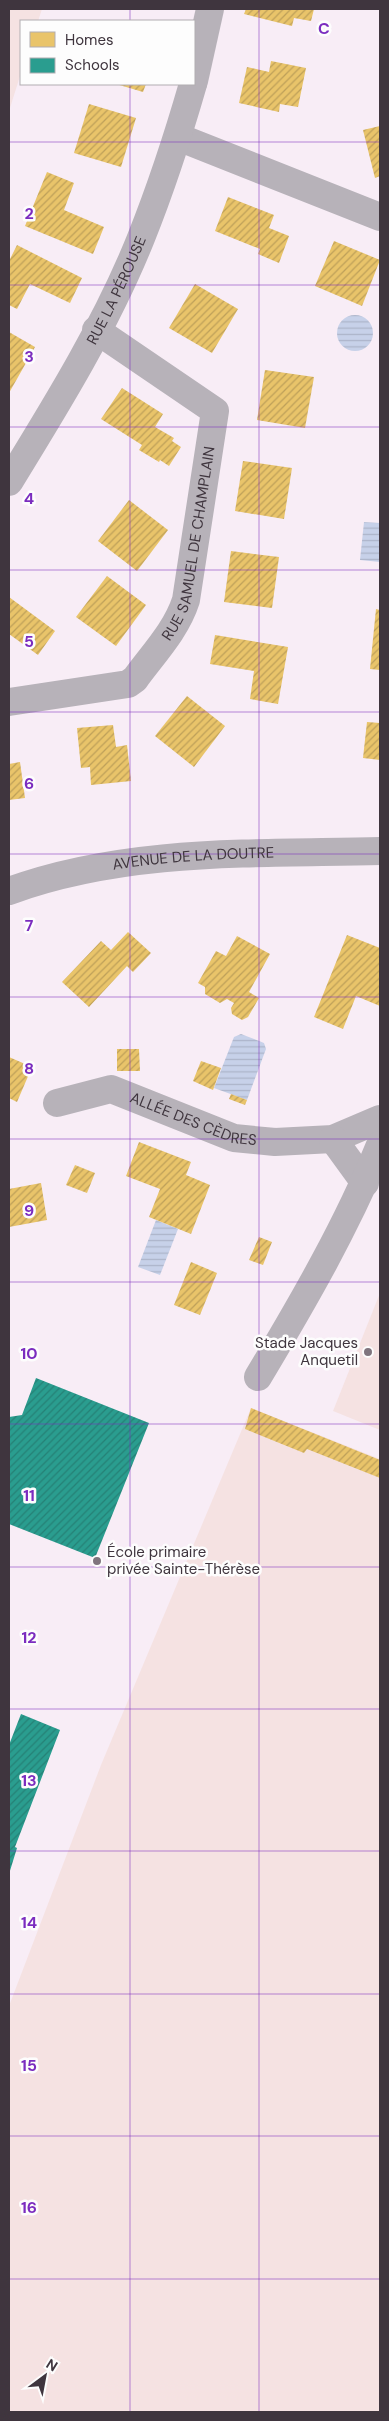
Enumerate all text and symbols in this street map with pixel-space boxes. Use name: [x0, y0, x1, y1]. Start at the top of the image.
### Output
text: C: [318, 18, 330, 39]
legend: [20, 20, 195, 85]
text: Homes: [65, 30, 114, 50]
text: Schools: [65, 55, 120, 75]
text: 2: [24, 203, 34, 224]
street label: RUE LA PÉROUSE: [82, 233, 151, 348]
text: 3: [24, 346, 34, 367]
street label: RUE SAMUEL DE CHAMPLAIN: [157, 445, 219, 645]
text: 4: [24, 488, 34, 509]
text: 5: [24, 631, 34, 652]
text: 6: [24, 773, 34, 794]
street label: AVENUE DE LA DOUTRE: [111, 843, 274, 875]
text: 7: [25, 915, 34, 936]
text: 8: [24, 1058, 34, 1079]
street label: ALLÉE DES CÈDRES: [127, 1088, 258, 1150]
text: 9: [24, 1200, 34, 1221]
place label: Stade Jacques Anquetil: [255, 1333, 358, 1370]
text: 10: [20, 1343, 38, 1364]
marker: Stade Jacques Anquetil: [362, 1346, 374, 1358]
text: 11: [23, 1485, 35, 1506]
place label: École primaire privée Sainte-Thérèse: [107, 1542, 260, 1579]
marker: École primaire privée Sainte-Thérèse: [91, 1555, 103, 1567]
text: 12: [21, 1627, 37, 1648]
text: 13: [21, 1770, 37, 1791]
text: 14: [21, 1912, 37, 1933]
text: 15: [21, 2055, 37, 2076]
text: 16: [21, 2197, 37, 2218]
north arrow: [20, 2351, 70, 2401]
text: N: [43, 2355, 61, 2375]

